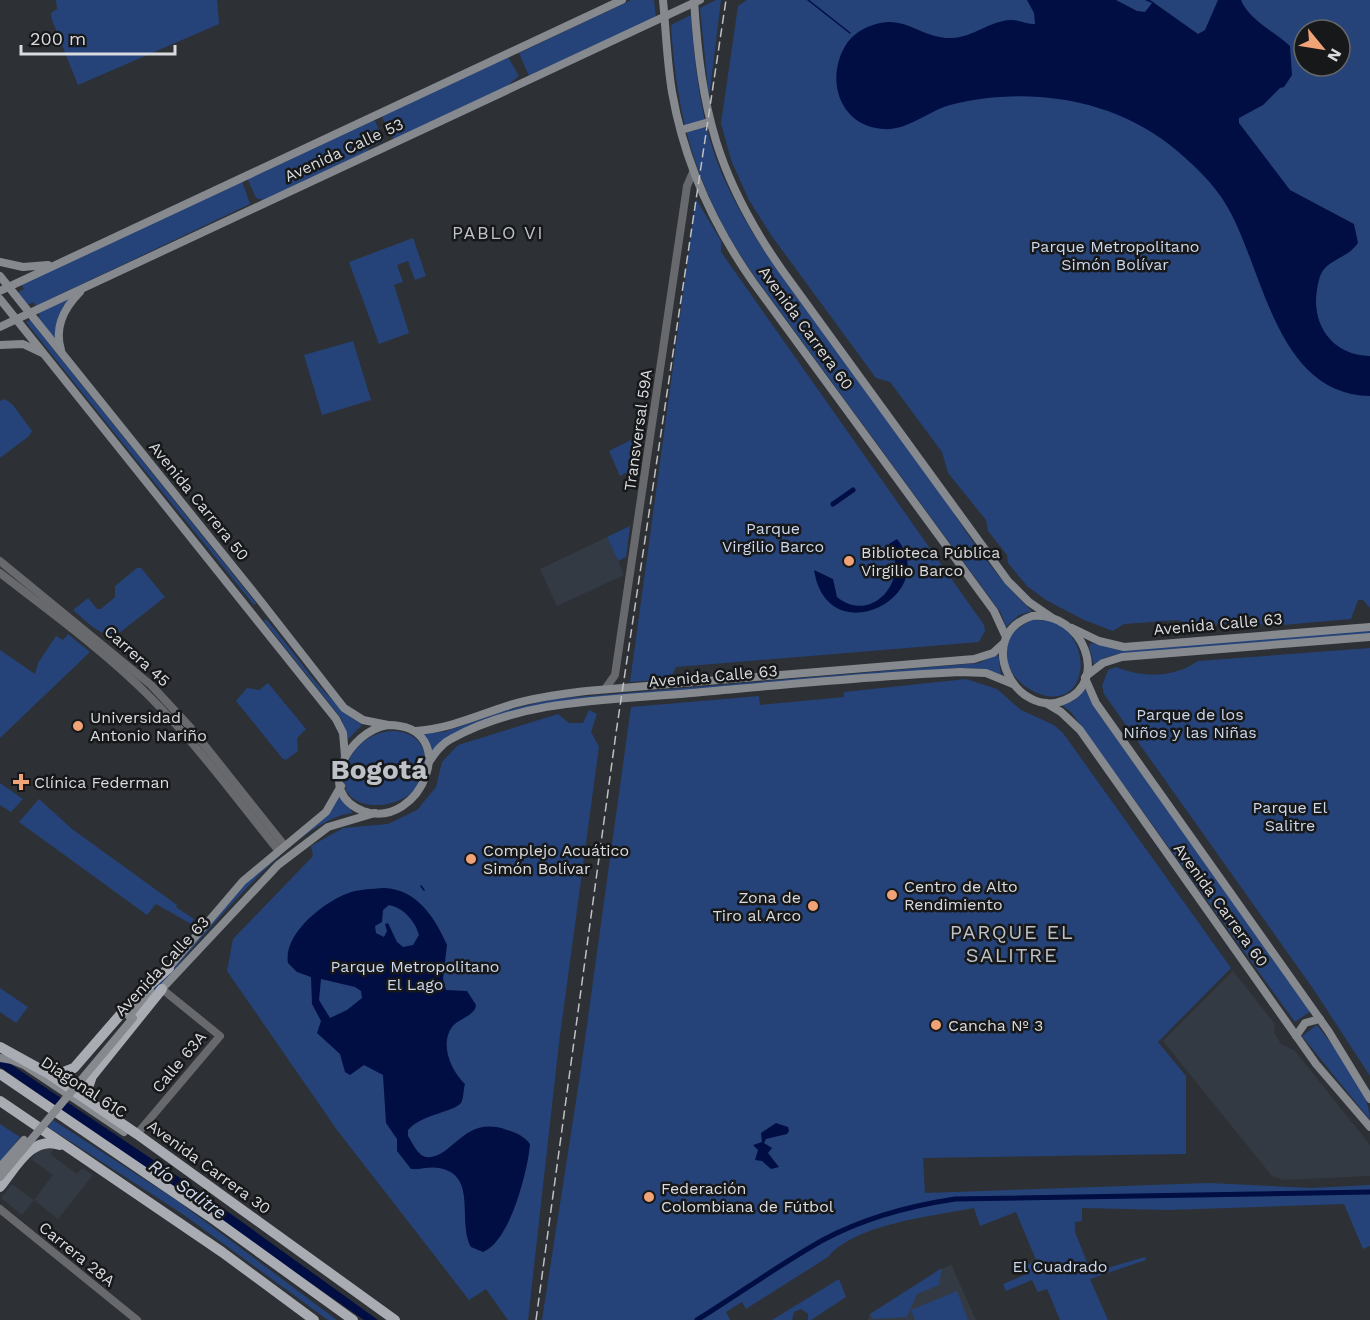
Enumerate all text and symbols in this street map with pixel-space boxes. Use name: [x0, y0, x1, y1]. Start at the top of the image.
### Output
scale bar: [21, 18, 176, 56]
north arrow: [1292, 18, 1352, 78]
text: 200 m: [30, 28, 86, 49]
text: N: [1323, 45, 1346, 65]
street label: Avenida Calle 53: [281, 114, 407, 186]
district label: PABLO VI: [452, 222, 544, 243]
park label: Parque Metropolitano Simón Bolívar: [1031, 237, 1199, 274]
street label: Avenida Carrera 60: [755, 262, 857, 394]
street label: Transversal 59A: [620, 368, 656, 492]
street label: Avenida Carrera 50: [145, 438, 253, 564]
park label: Parque Virgilio Barco: [722, 519, 824, 556]
place label: Biblioteca Pública Virgilio Barco: [861, 543, 1000, 580]
marker: Biblioteca Pública Virgilio Barco: [842, 554, 856, 568]
street label: Avenida Calle 63: [1153, 609, 1283, 639]
street label: Carrera 45: [100, 622, 174, 690]
street label: Avenida Calle 63: [648, 661, 778, 691]
park label: Parque de los Niños y las Niñas: [1123, 705, 1257, 742]
place label: Universidad Antonio Nariño: [90, 708, 207, 745]
marker: Universidad Antonio Nariño: [71, 719, 85, 733]
district label: Bogotá: [331, 753, 428, 786]
marker: Clínica Federman: [12, 773, 30, 791]
place label: Clínica Federman: [34, 773, 170, 792]
park label: Parque El Salitre: [1253, 798, 1327, 835]
street label: Avenida Carrera 60: [1170, 839, 1272, 971]
place label: Complejo Acuático Simón Bolívar: [483, 841, 629, 878]
marker: Complejo Acuático Simón Bolívar: [464, 852, 478, 866]
place label: Centro de Alto Rendimiento: [904, 877, 1018, 914]
place label: Zona de Tiro al Arco: [712, 888, 801, 925]
marker: Centro de Alto Rendimiento: [885, 888, 899, 902]
marker: Zona de Tiro al Arco: [806, 899, 820, 913]
street label: Avenida Calle 63: [111, 912, 213, 1020]
district label: PARQUE EL SALITRE: [950, 920, 1074, 967]
park label: Parque Metropolitano El Lago: [331, 957, 499, 994]
place label: Cancha Nº 3: [948, 1016, 1043, 1035]
marker: Cancha Nº 3: [929, 1018, 943, 1032]
street label: Calle 63A: [148, 1027, 210, 1097]
street label: Diagonal 61C: [37, 1052, 131, 1122]
street label: Avenida Carrera 30: [144, 1116, 274, 1218]
water label: Río Salitre: [145, 1155, 231, 1223]
place label: Federación Colombiana de Fútbol: [661, 1179, 834, 1216]
marker: Federación Colombiana de Fútbol: [642, 1190, 656, 1204]
street label: Carrera 28A: [35, 1218, 119, 1291]
park label: El Cuadrado: [1013, 1257, 1107, 1276]

